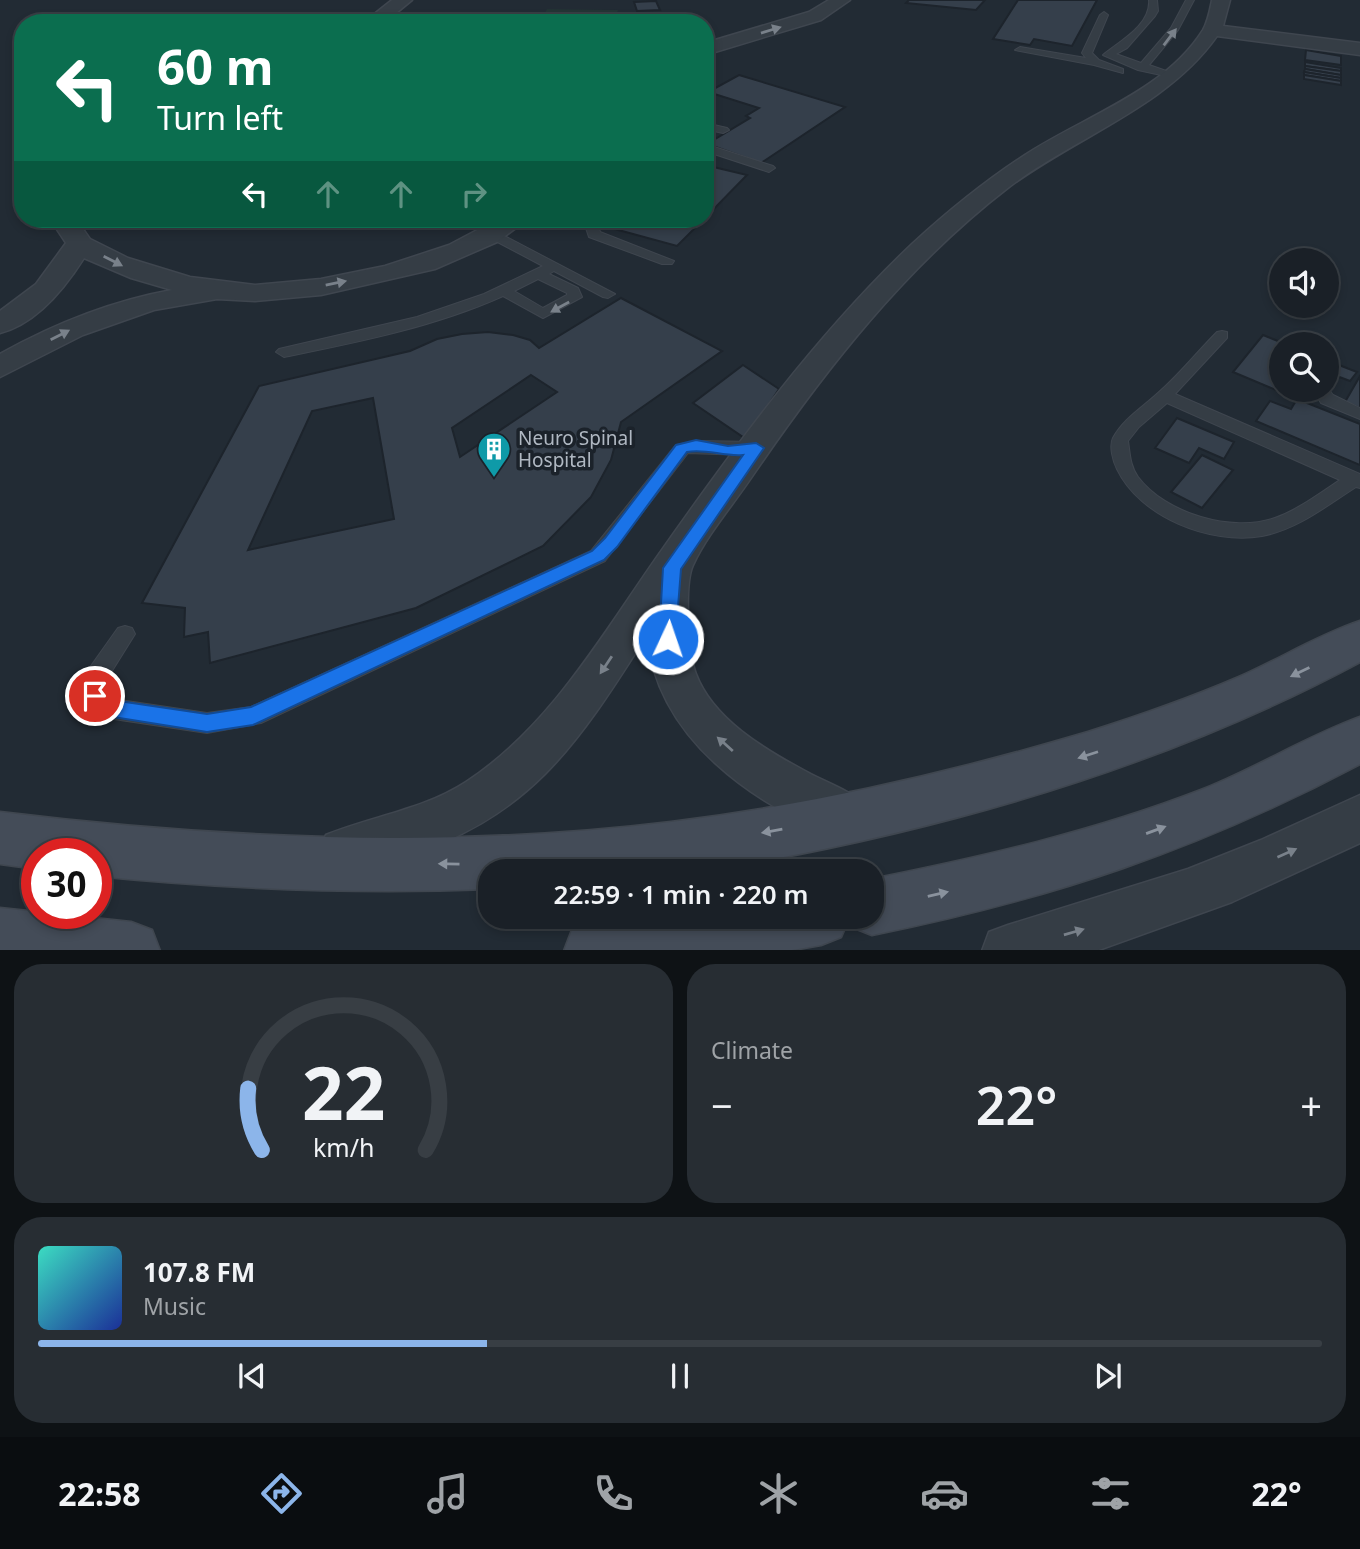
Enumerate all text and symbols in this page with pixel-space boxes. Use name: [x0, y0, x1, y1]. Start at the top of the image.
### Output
one-way arrow: [761, 25, 782, 35]
one-way arrow: [1163, 28, 1177, 46]
text: 60 m: [157, 33, 274, 99]
icon: left: [42, 42, 133, 133]
text: Turn left: [157, 96, 283, 139]
icon: left: [236, 175, 274, 213]
icon: ahead: [309, 175, 347, 213]
icon: ahead: [382, 175, 420, 213]
icon: right: [455, 175, 493, 213]
map controls: [1269, 248, 1339, 402]
button: sound: [1269, 248, 1339, 318]
one-way arrow: [103, 256, 123, 267]
one-way arrow: [325, 278, 347, 289]
one-way arrow: [550, 301, 569, 313]
one-way arrow: [50, 329, 70, 340]
button: search: [1269, 332, 1339, 402]
place label: Neuro Spinal Hospital: [518, 425, 633, 473]
building icon: Neuro Spinal Hospital: [475, 430, 513, 479]
position arrow: [631, 602, 705, 676]
one-way arrow: [599, 656, 613, 674]
pin: [65, 666, 125, 726]
one-way arrow: [1290, 667, 1310, 678]
icon: arrive: [76, 677, 114, 715]
one-way arrow: [716, 737, 733, 752]
one-way arrow: [1078, 750, 1099, 760]
one-way arrow: [1146, 824, 1167, 835]
one-way arrow: [761, 826, 783, 837]
speed limit sign: 30: [21, 838, 112, 929]
one-way arrow: [1277, 847, 1297, 859]
one-way arrow: [438, 858, 460, 870]
text: 22:59 · 1 min · 220 m: [554, 876, 808, 912]
one-way arrow: [928, 889, 950, 900]
one-way arrow: [1063, 926, 1085, 937]
text: Climate: [711, 1034, 793, 1066]
text: 22: [302, 1042, 385, 1141]
text: 22°: [976, 1069, 1057, 1140]
text: −: [711, 1079, 733, 1131]
text: +: [1300, 1079, 1322, 1131]
text: km/h: [313, 1129, 374, 1163]
text: 107.8 FM: [143, 1254, 255, 1290]
text: Music: [143, 1290, 206, 1322]
icon: previous: [233, 1357, 271, 1395]
icon: pause: [661, 1357, 699, 1395]
icon: next: [1089, 1357, 1127, 1395]
icon: directions: [257, 1469, 306, 1518]
icon: music: [423, 1469, 472, 1518]
icon: phone: [589, 1469, 638, 1518]
icon: climate: [754, 1469, 803, 1518]
icon: car: [920, 1469, 969, 1518]
icon: filters: [1086, 1469, 1135, 1518]
text: 22:58: [58, 1472, 141, 1515]
text: 22°: [1251, 1472, 1302, 1515]

